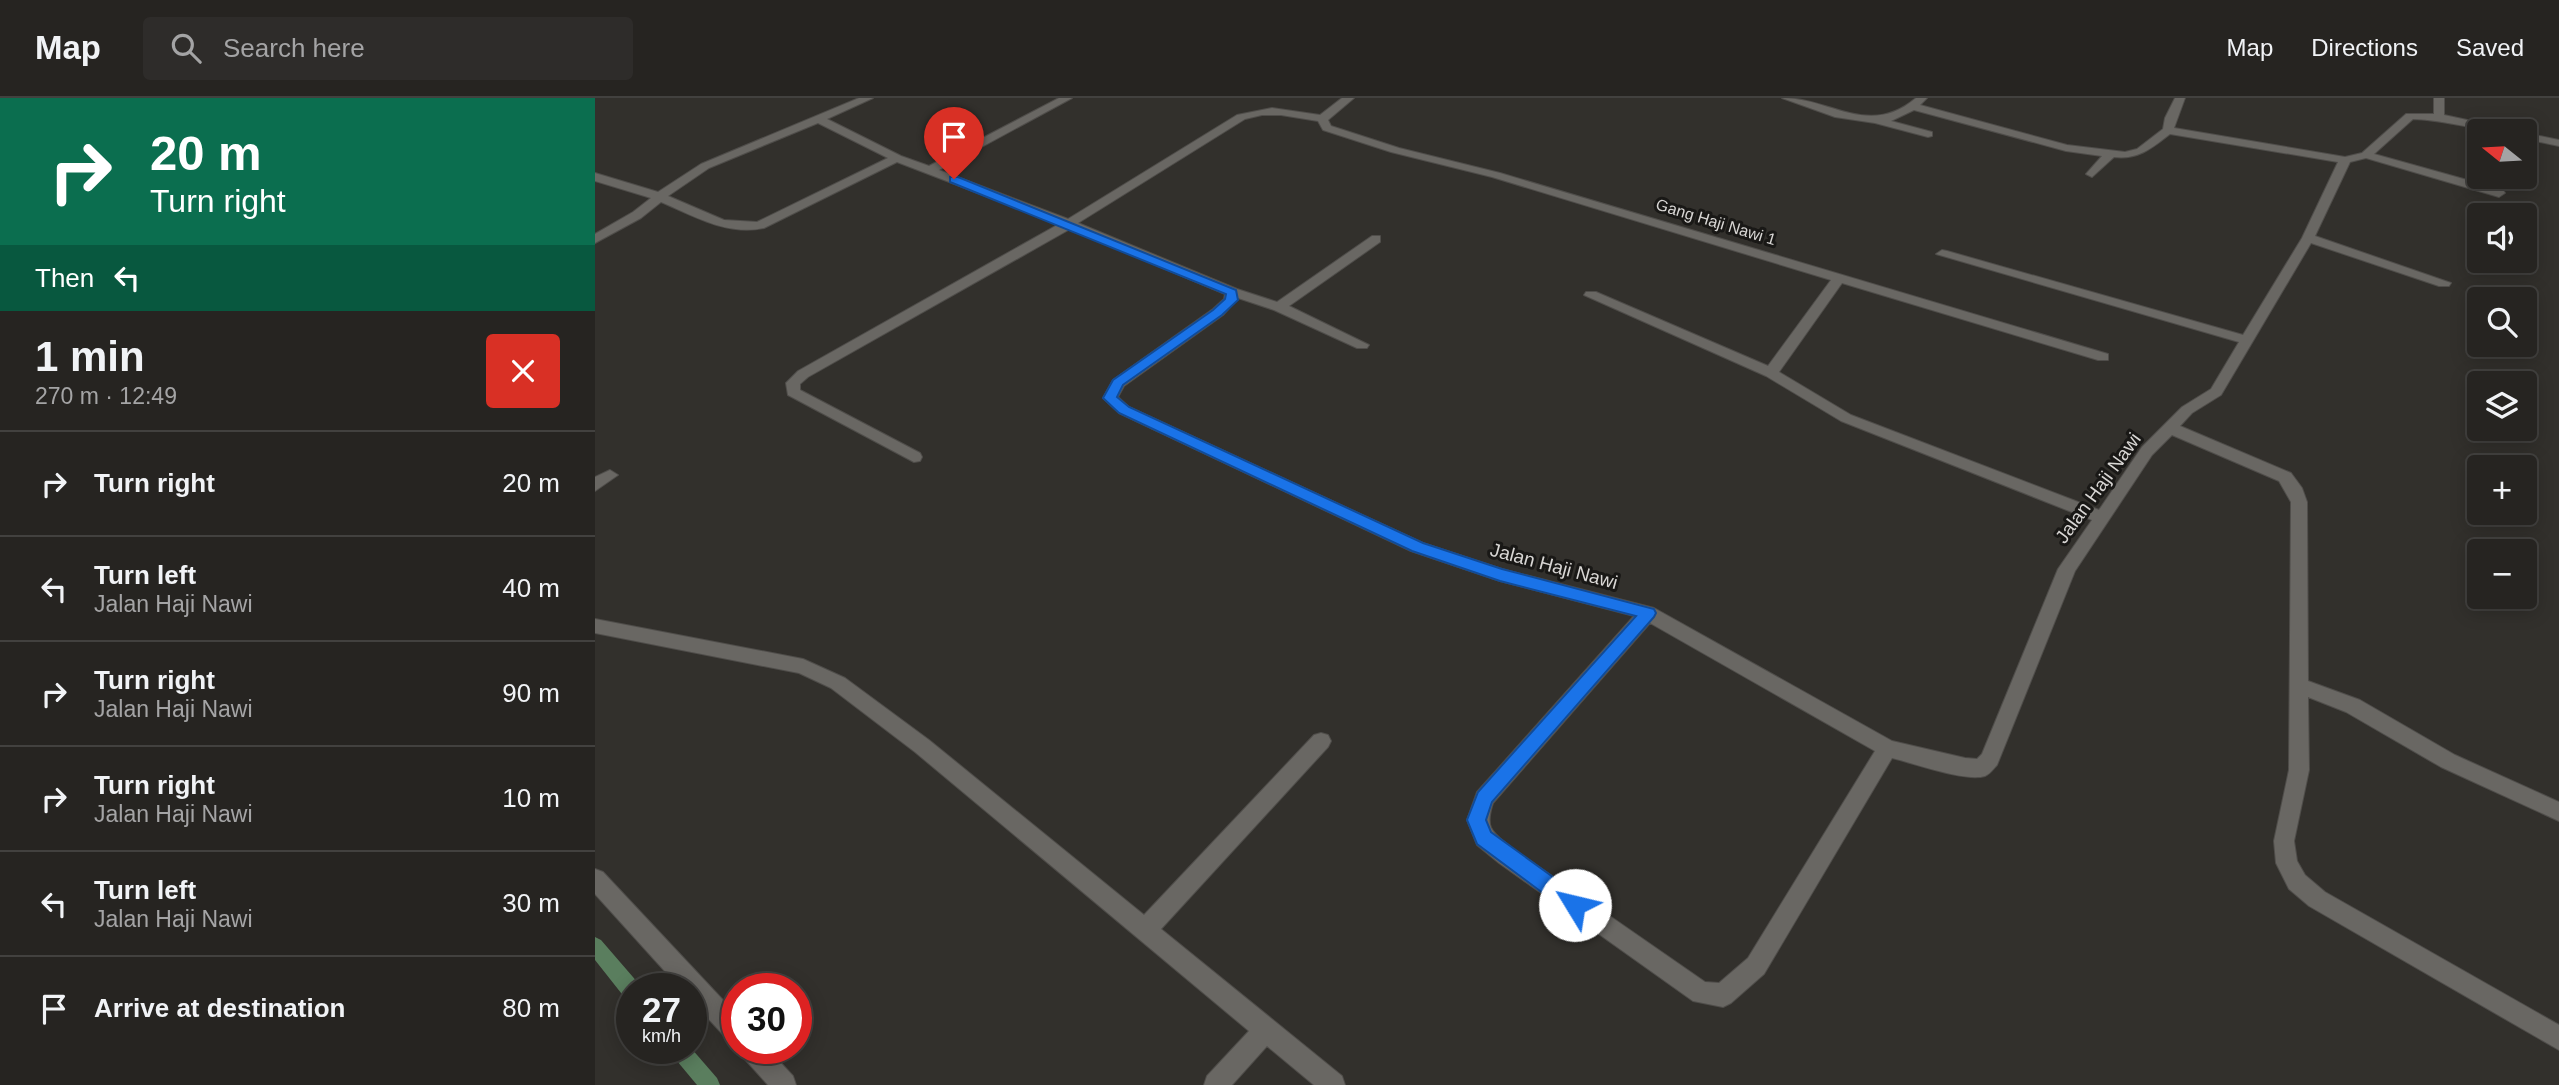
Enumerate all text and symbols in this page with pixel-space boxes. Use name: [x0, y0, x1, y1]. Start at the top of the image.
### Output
search box: [143, 17, 633, 80]
text: Map: [35, 29, 101, 66]
icon: search: [167, 29, 205, 67]
text: Search here: [223, 33, 365, 63]
text: Map: [2227, 34, 2273, 61]
text: Directions: [2311, 34, 2418, 61]
text: Saved: [2456, 34, 2524, 61]
pin: [924, 107, 984, 179]
icon: arrive: [935, 118, 973, 156]
north arrow: [2467, 119, 2537, 189]
map controls: [2467, 119, 2537, 609]
icon: right: [35, 126, 126, 217]
text: 20 m: [150, 126, 262, 180]
text: Turn right: [150, 183, 286, 219]
street label: Gang Haji Nawi 1: [1654, 196, 1778, 248]
button: sound: [2467, 203, 2537, 273]
icon: left: [108, 259, 146, 297]
text: Then: [35, 263, 94, 293]
button: search: [2467, 287, 2537, 357]
text: 1 min: [35, 333, 145, 380]
button: close: [486, 334, 560, 408]
button: layers: [2467, 371, 2537, 441]
text: 270 m · 12:49: [35, 383, 177, 409]
street label: Jalan Haji Nawi: [2051, 429, 2145, 547]
button: +: [2467, 455, 2537, 525]
icon: right: [35, 465, 73, 503]
text: Turn right: [94, 468, 215, 498]
text: 20 m: [502, 468, 560, 498]
street label: Jalan Haji Nawi: [1488, 539, 1620, 593]
button: −: [2467, 539, 2537, 609]
text: Turn left: [94, 560, 196, 590]
icon: left: [35, 570, 73, 608]
text: 40 m: [502, 573, 560, 603]
text: Jalan Haji Nawi: [94, 591, 253, 617]
text: Turn right: [94, 665, 215, 695]
icon: right: [35, 675, 73, 713]
text: 90 m: [502, 678, 560, 708]
text: Jalan Haji Nawi: [94, 696, 253, 722]
text: Turn right: [94, 770, 215, 800]
icon: right: [35, 780, 73, 818]
text: 10 m: [502, 783, 560, 813]
text: Jalan Haji Nawi: [94, 801, 253, 827]
position arrow: [1538, 868, 1612, 942]
text: Turn left: [94, 875, 196, 905]
icon: left: [35, 885, 73, 923]
text: 30 m: [502, 888, 560, 918]
text: Jalan Haji Nawi: [94, 906, 253, 932]
speed limit sign: 30: [721, 973, 812, 1064]
icon: arrive: [35, 990, 73, 1028]
text: 27: [642, 990, 681, 1029]
text: Arrive at destination: [94, 993, 345, 1023]
text: 80 m: [502, 993, 560, 1023]
text: km/h: [642, 1026, 681, 1046]

